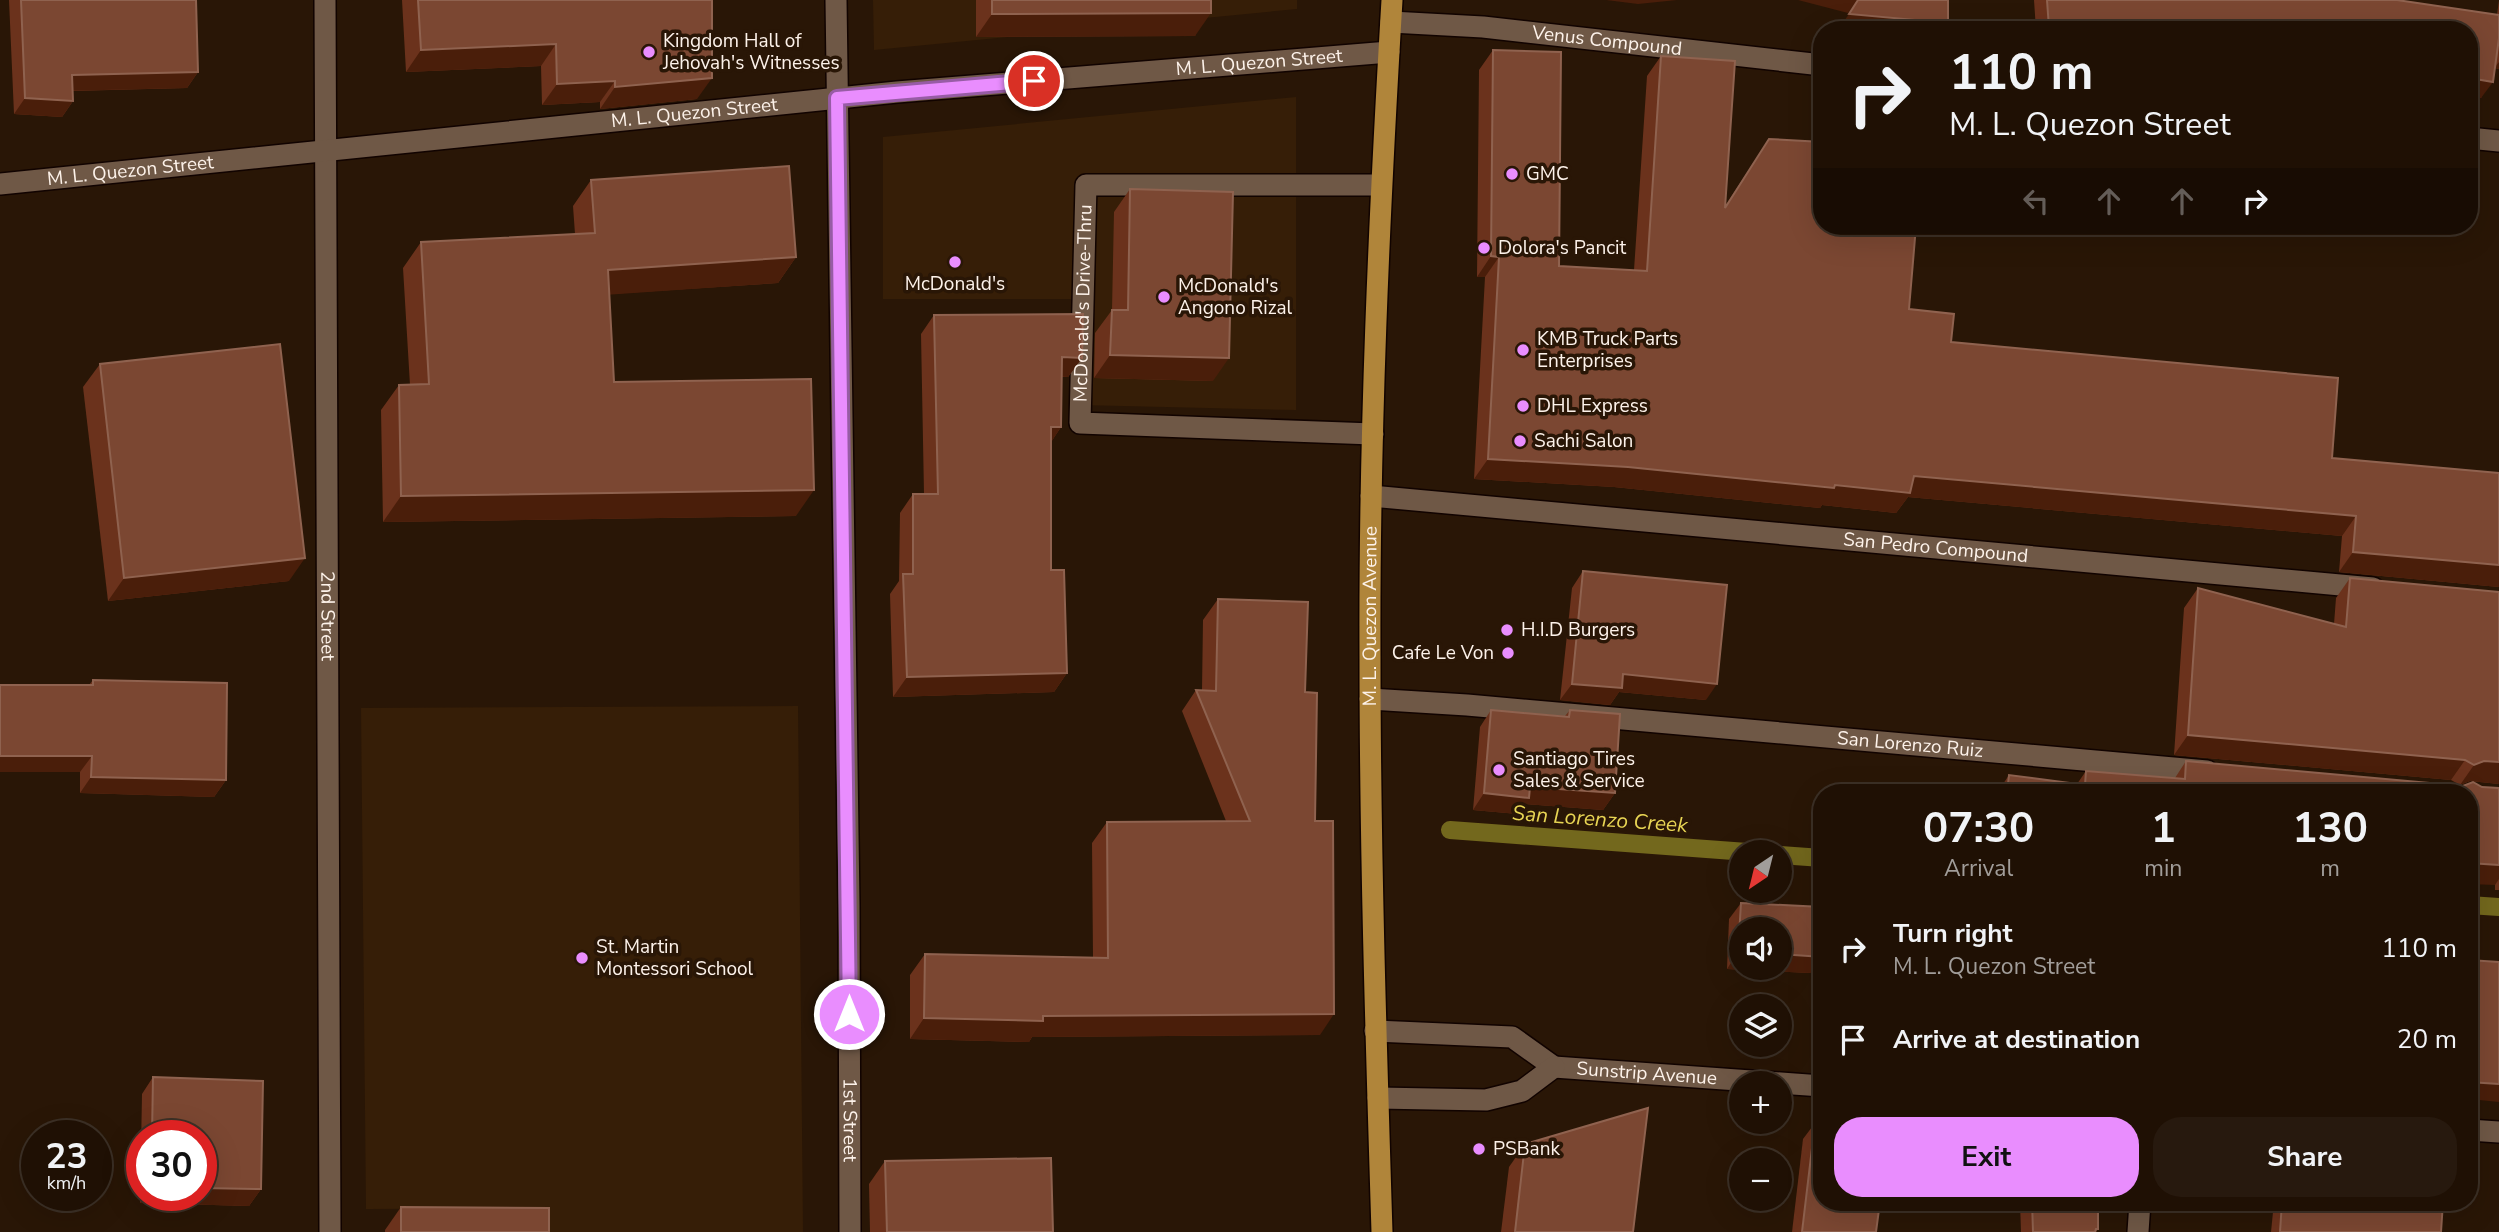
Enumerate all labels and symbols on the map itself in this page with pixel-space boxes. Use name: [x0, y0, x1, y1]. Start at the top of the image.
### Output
street label: Venus Compound: [1530, 19, 1683, 62]
place label: Kingdom Hall of Jehovah's Witnesses: [662, 28, 840, 76]
street label: M. L. Quezon Street: [1175, 43, 1344, 82]
marker: Kingdom Hall of Jehovah's Witnesses: [641, 44, 657, 60]
pin: [1004, 51, 1064, 111]
street label: M. L. Quezon Street: [610, 91, 779, 134]
street label: M. L. Quezon Street: [46, 149, 215, 192]
place label: GMC: [1526, 161, 1569, 187]
marker: GMC: [1504, 166, 1520, 182]
street label: McDonald's Drive-Thru: [1068, 204, 1099, 402]
place label: Dolora's Pancit: [1498, 235, 1626, 261]
marker: Dolora's Pancit: [1476, 240, 1492, 256]
marker: McDonald's: [947, 254, 963, 270]
place label: McDonald's: [905, 271, 1005, 297]
place label: McDonald's Angono Rizal: [1178, 273, 1292, 321]
marker: McDonald's Angono Rizal: [1156, 289, 1172, 305]
place label: KMB Truck Parts Enterprises: [1537, 326, 1678, 374]
marker: KMB Truck Parts Enterprises: [1515, 342, 1531, 358]
place label: DHL Express: [1537, 393, 1648, 419]
marker: DHL Express: [1515, 398, 1531, 414]
place label: Sachi Salon: [1534, 428, 1633, 454]
marker: Sachi Salon: [1512, 433, 1528, 449]
street label: M. L. Quezon Avenue: [1357, 526, 1384, 706]
street label: San Pedro Compound: [1842, 526, 2029, 569]
street label: 2nd Street: [314, 571, 341, 661]
place label: H.I.D Burgers: [1521, 617, 1635, 643]
marker: H.I.D Burgers: [1499, 622, 1515, 638]
place label: Cafe Le Von: [1392, 640, 1494, 666]
marker: Cafe Le Von: [1500, 645, 1516, 661]
street label: San Lorenzo Ruiz: [1836, 725, 1984, 764]
place label: Santiago Tires Sales & Service: [1513, 746, 1645, 794]
marker: Santiago Tires Sales & Service: [1491, 762, 1507, 778]
water label: San Lorenzo Creek: [1511, 799, 1689, 839]
north arrow: [1729, 840, 1792, 903]
place label: St. Martin Montessori School: [596, 934, 754, 982]
marker: St. Martin Montessori School: [574, 950, 590, 966]
position arrow: [812, 977, 886, 1051]
street label: Sunstrip Avenue: [1576, 1056, 1718, 1092]
street label: 1st Street: [837, 1078, 863, 1162]
speed limit sign: 30: [126, 1120, 217, 1211]
place label: PSBank: [1493, 1136, 1560, 1162]
marker: PSBank: [1471, 1141, 1487, 1157]

